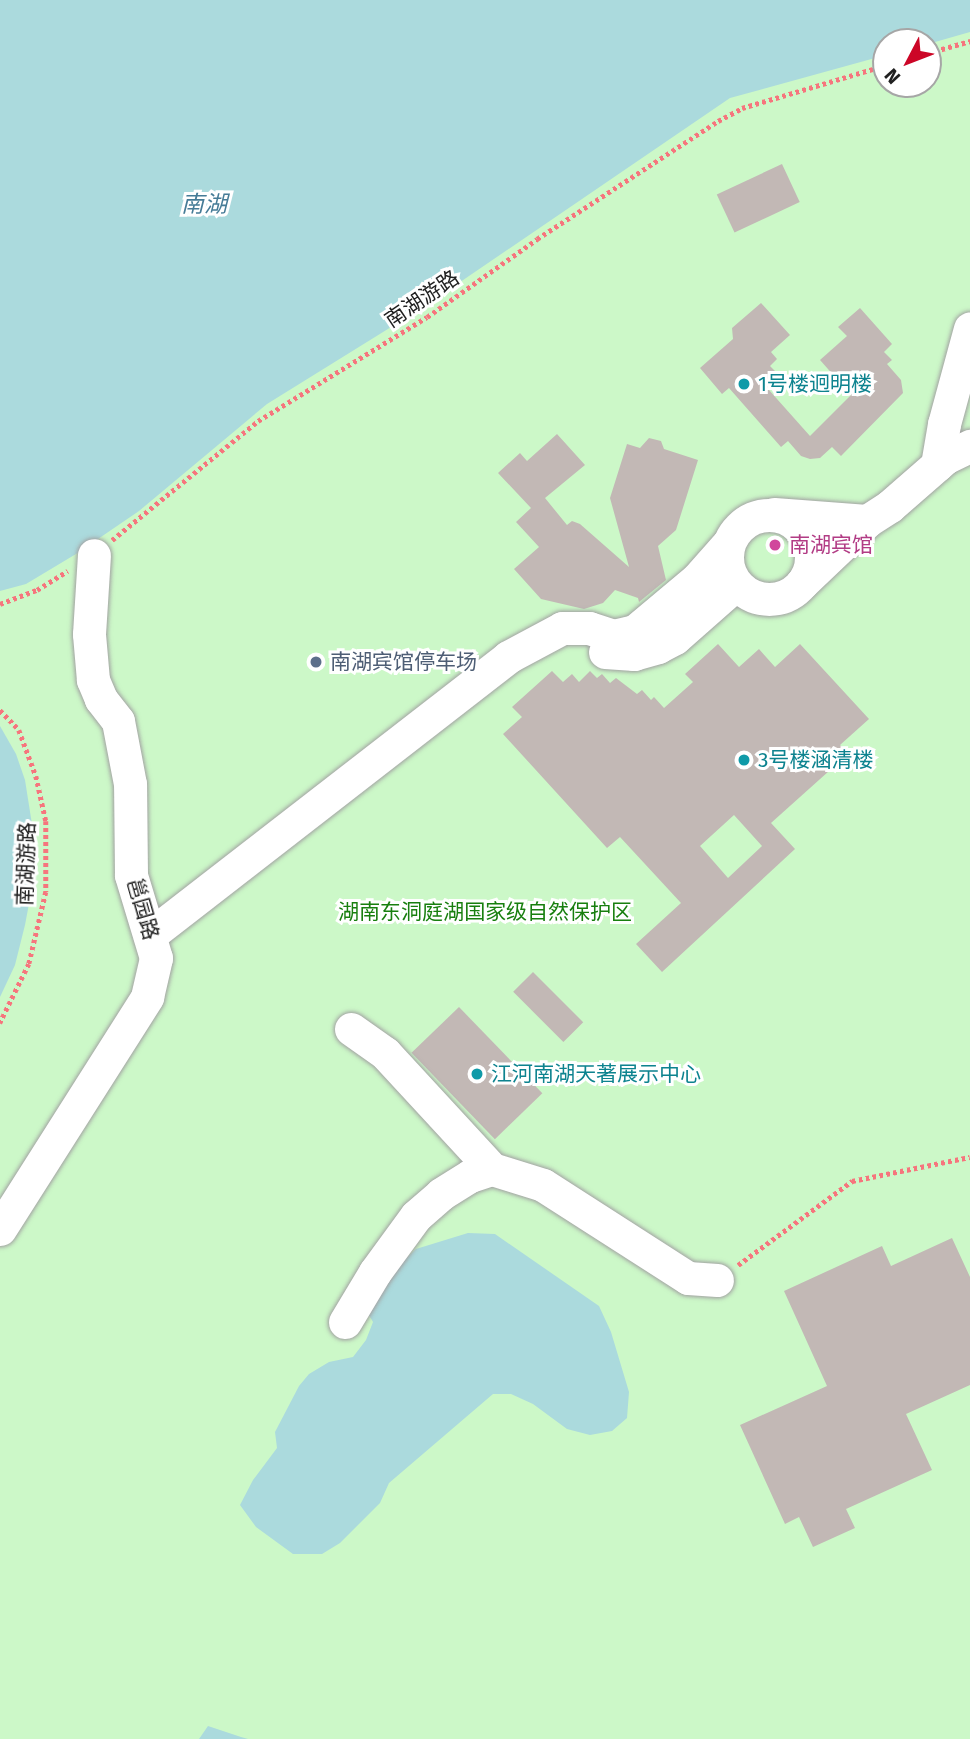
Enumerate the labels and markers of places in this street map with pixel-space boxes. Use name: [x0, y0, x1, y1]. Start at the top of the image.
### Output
place label: 1号楼迥明楼: [758, 371, 872, 397]
marker: 1号楼迥明楼: [736, 376, 752, 392]
place label: 南湖宾馆: [789, 532, 873, 558]
marker: 南湖宾馆: [767, 537, 783, 553]
place label: 南湖宾馆停车场: [330, 649, 477, 675]
marker: 南湖宾馆停车场: [308, 654, 324, 670]
place label: 3号楼涵清楼: [758, 747, 873, 773]
marker: 3号楼涵清楼: [736, 752, 752, 768]
place label: 江河南湖天著展示中心: [491, 1061, 701, 1087]
marker: 江河南湖天著展示中心: [469, 1066, 485, 1082]

